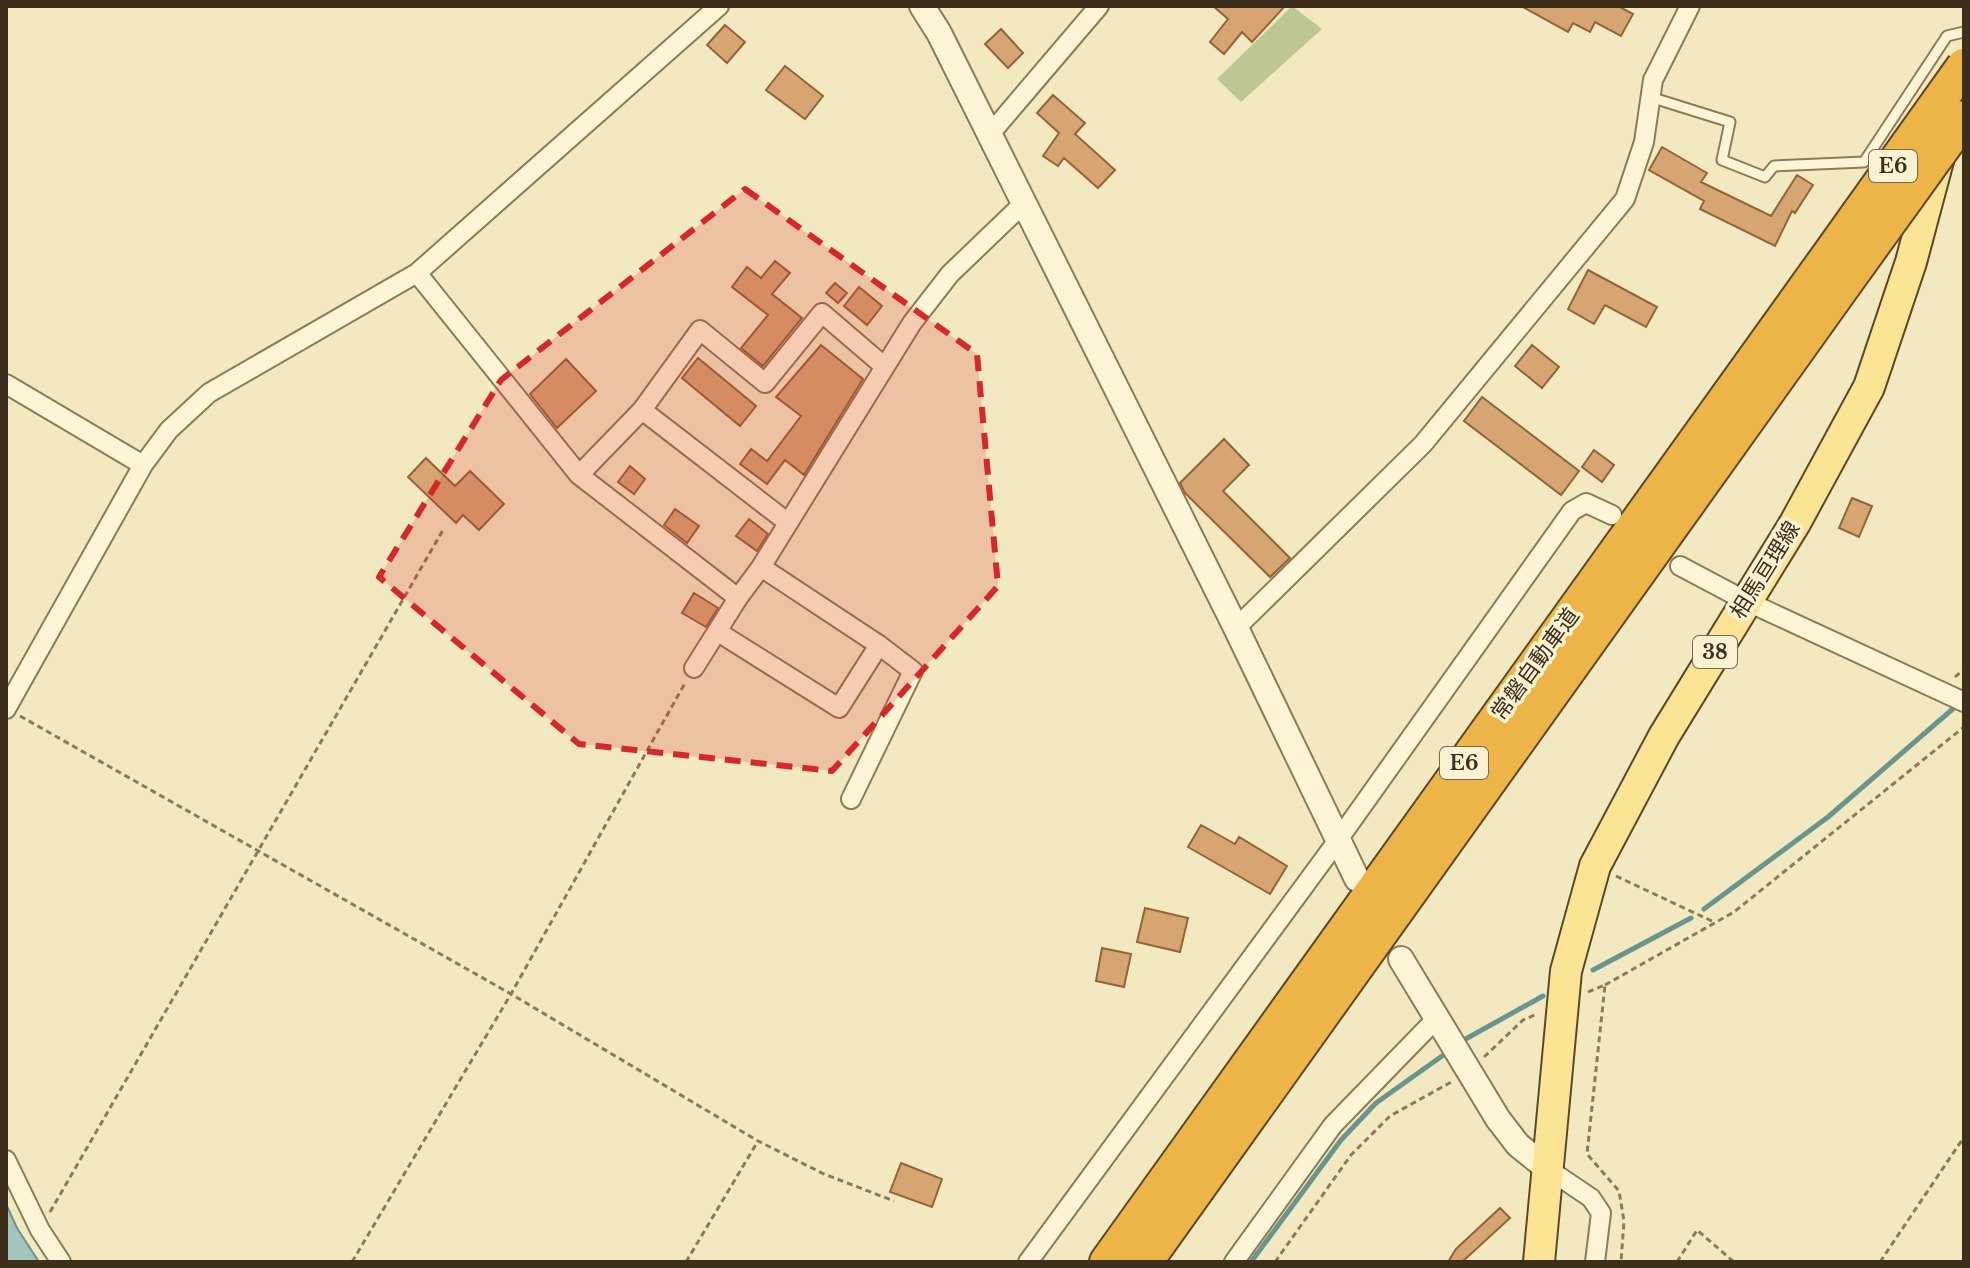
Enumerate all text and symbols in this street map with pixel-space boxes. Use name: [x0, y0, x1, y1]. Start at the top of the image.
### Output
road number: E6: [1869, 150, 1917, 182]
street label: 相馬亘理線: [1724, 516, 1806, 624]
street label: 常磐自動車道: [1485, 603, 1585, 725]
road number: 38: [1693, 636, 1737, 668]
road number: E6: [1440, 747, 1488, 779]

